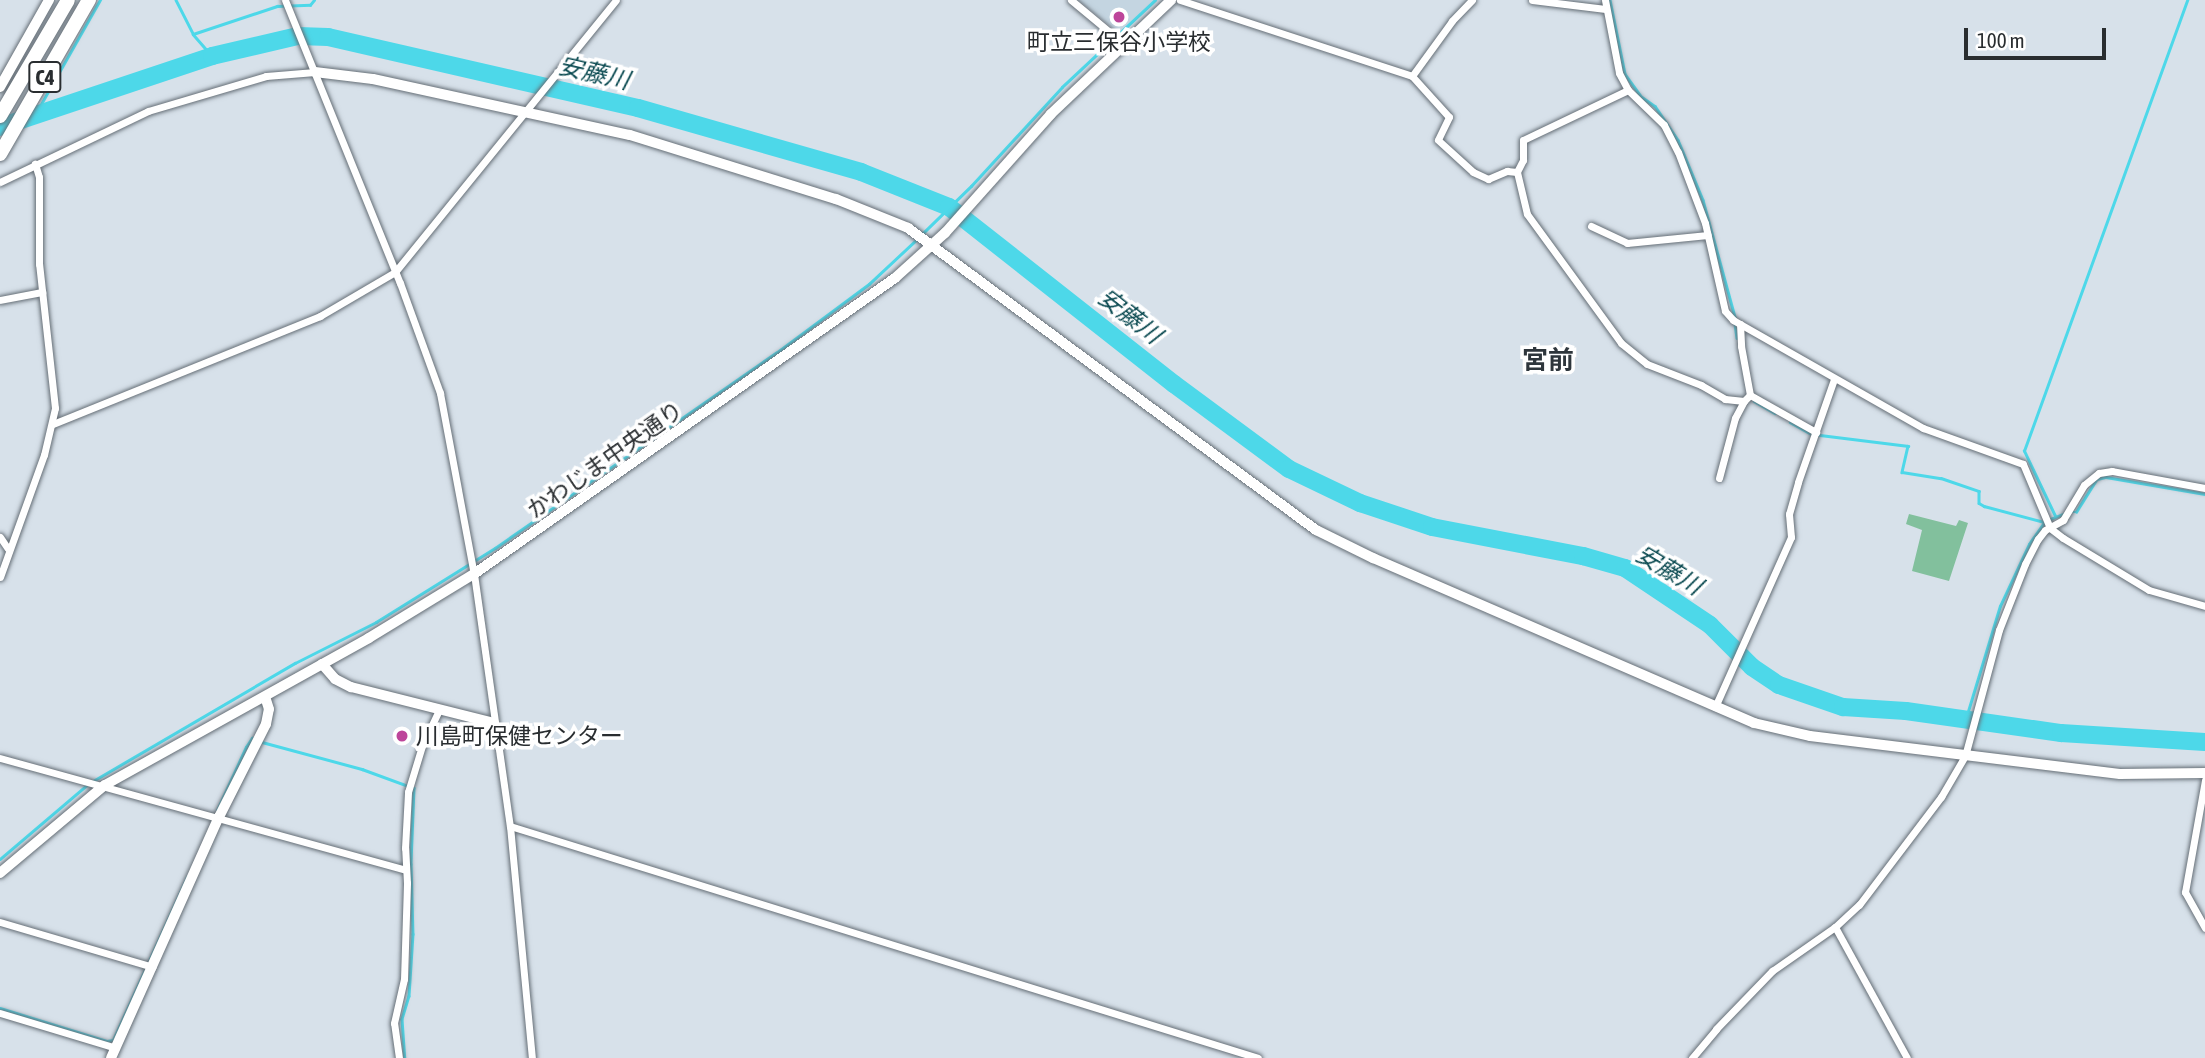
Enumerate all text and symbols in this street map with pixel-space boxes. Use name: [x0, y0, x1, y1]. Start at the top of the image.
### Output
marker: 町立三保谷小学校: [1111, 9, 1127, 25]
scale bar: [1967, 14, 2109, 58]
place label: 町立三保谷小学校: [1027, 28, 1211, 56]
text: 100 m: [1977, 28, 2025, 52]
water label: 安藤川: [556, 51, 632, 95]
road number: C4: [28, 60, 62, 94]
water label: 安藤川: [1093, 282, 1167, 350]
district label: 宮前: [1522, 345, 1574, 377]
street label: かわじま中央通り: [522, 396, 688, 524]
water label: 安藤川: [1631, 539, 1707, 601]
place label: 川島町保健センター: [416, 722, 623, 750]
marker: 川島町保健センター: [394, 728, 410, 744]

